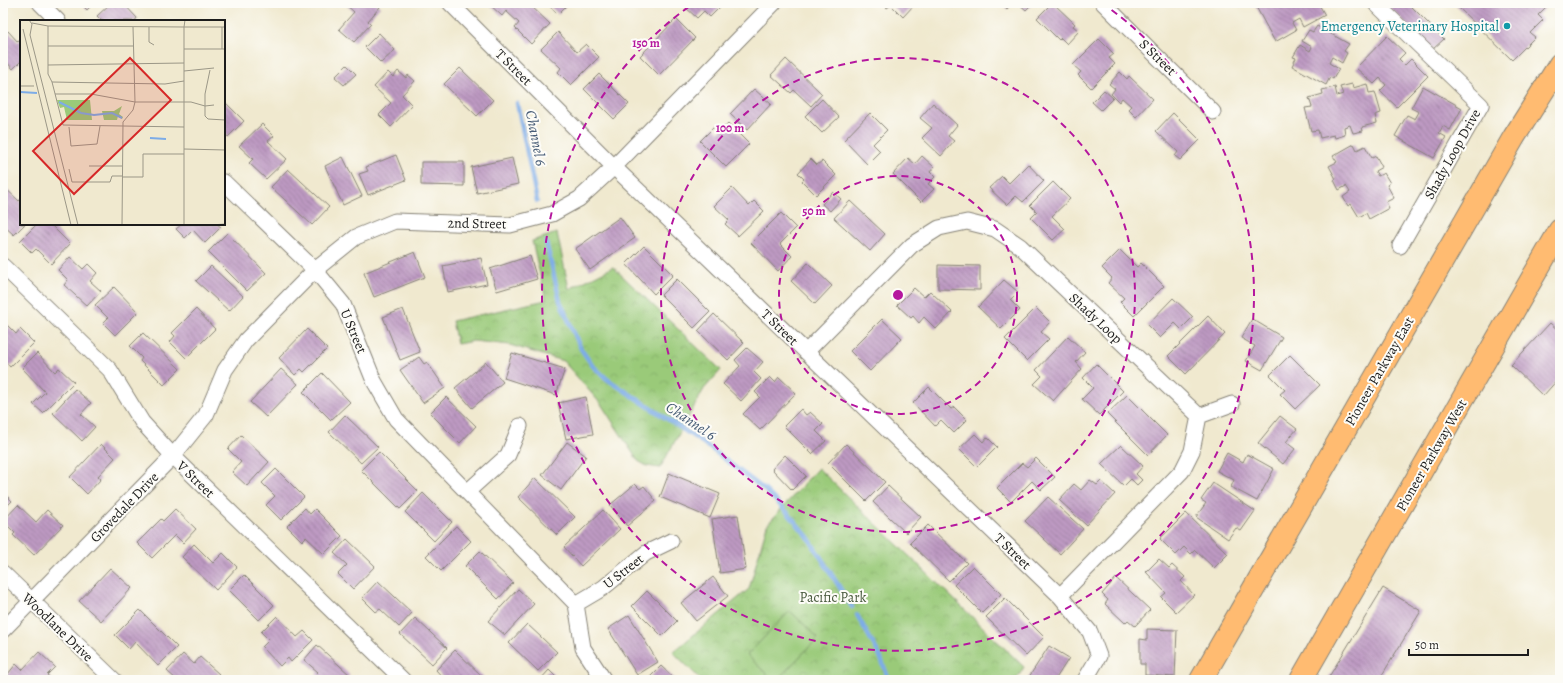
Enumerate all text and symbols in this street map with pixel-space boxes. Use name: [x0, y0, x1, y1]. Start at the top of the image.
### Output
place label: Emergency Veterinary Hospital: [1320, 17, 1500, 36]
inset map: [20, 20, 225, 225]
marker: Emergency Veterinary Hospital: [1502, 21, 1512, 31]
text: 150 m: [632, 35, 660, 51]
street label: S Street: [1135, 35, 1181, 80]
street label: T Street: [491, 45, 536, 90]
street label: Shady Loop Drive: [1420, 106, 1485, 203]
water label: Channel 6: [521, 108, 551, 168]
text: 100 m: [716, 120, 744, 136]
text: 50 m: [802, 203, 826, 219]
street label: 2nd Street: [447, 213, 507, 234]
centre of rings: [891, 288, 905, 302]
street label: Shady Loop: [1065, 289, 1126, 348]
street label: T Street: [757, 305, 803, 350]
street label: U Street: [336, 306, 372, 357]
street label: Pioneer Parkway East: [1341, 313, 1419, 429]
street label: Pioneer Parkway West: [1392, 395, 1471, 515]
water label: Channel 6: [662, 397, 720, 445]
street label: V Street: [172, 456, 219, 502]
street label: Grovedale Drive: [86, 468, 163, 547]
street label: T Street: [990, 529, 1036, 574]
street label: U Street: [599, 549, 648, 593]
street label: Woodlane Drive: [17, 588, 97, 666]
park label: Pacific Park: [799, 588, 867, 607]
scale bar: [1409, 631, 1528, 657]
text: 50 m: [1415, 637, 1439, 653]

